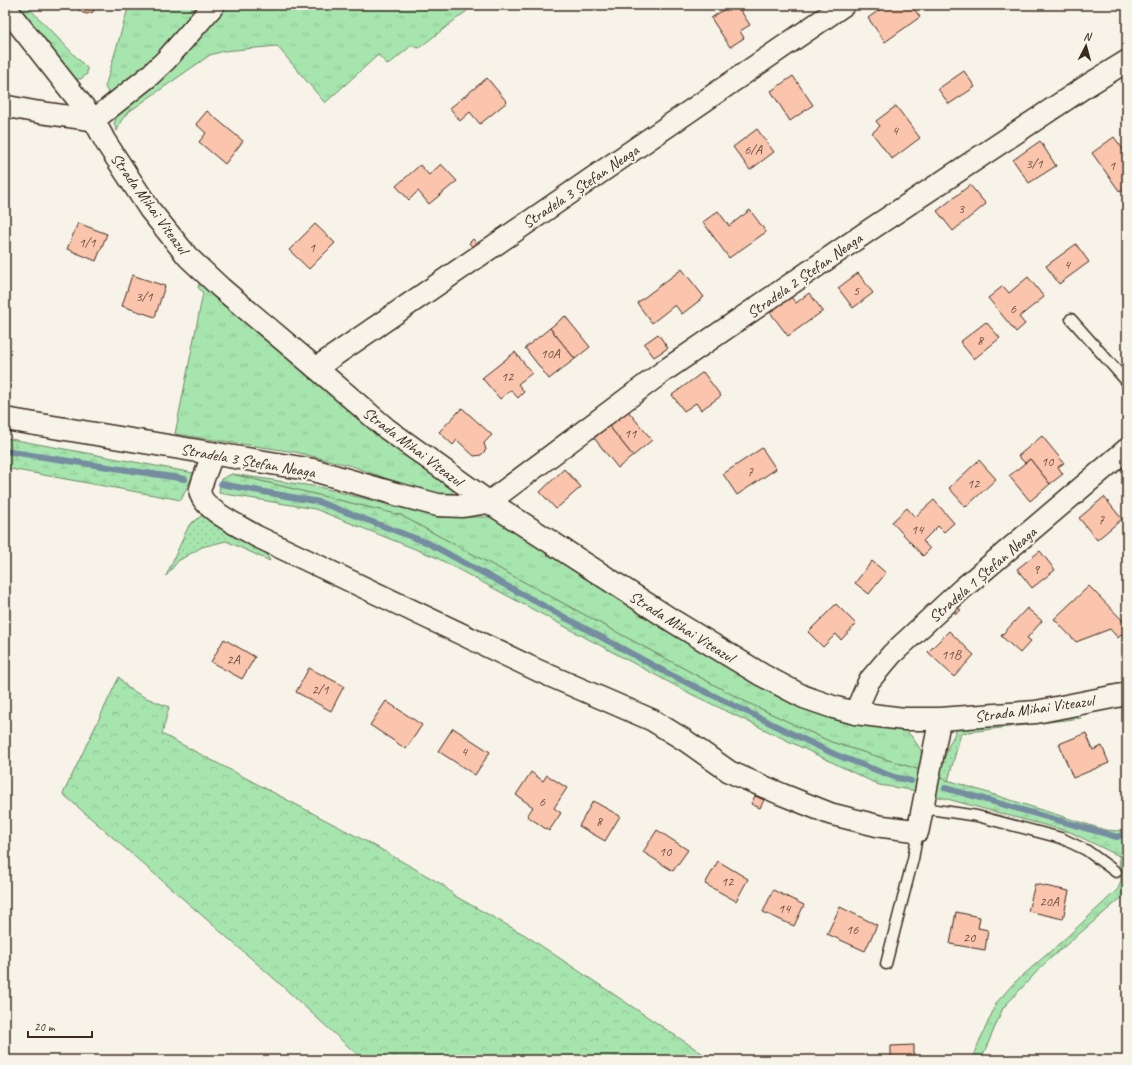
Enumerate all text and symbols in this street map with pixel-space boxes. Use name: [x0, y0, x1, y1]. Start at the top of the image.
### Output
north arrow: [1066, 26, 1106, 66]
text: N: [1083, 29, 1093, 44]
house number: 4: [892, 122, 900, 139]
street label: Stradela 3 Ștefan Neaga: [519, 140, 644, 233]
house number: 6/A: [744, 141, 763, 158]
street label: Strada Mihai Viteazul: [106, 149, 194, 261]
house number: 3/1: [1025, 155, 1043, 172]
house number: 1: [1109, 157, 1116, 174]
house number: 3: [958, 200, 966, 217]
street label: Stradela 2 Ștefan Neaga: [743, 228, 867, 323]
house number: 1/1: [78, 234, 96, 251]
house number: 1: [309, 239, 316, 256]
house number: 4: [1064, 256, 1072, 273]
house number: 5: [853, 282, 860, 299]
house number: 3/1: [135, 288, 153, 305]
house number: 6: [1010, 300, 1017, 317]
house number: 8: [977, 332, 985, 349]
house number: 10A: [540, 345, 561, 362]
house number: 12: [501, 368, 515, 385]
street label: Strada Mihai Viteazul: [358, 403, 469, 493]
house number: 11: [624, 425, 637, 442]
street label: Stradela 3 Ștefan Neaga: [179, 439, 318, 483]
house number: 10: [1041, 453, 1055, 470]
house number: 7: [747, 463, 754, 480]
house number: 12: [967, 475, 981, 492]
house number: 7: [1098, 511, 1105, 528]
house number: 14: [911, 521, 925, 538]
street label: Stradela 1 Ștefan Neaga: [925, 522, 1042, 627]
house number: 9: [1033, 561, 1041, 578]
street label: Strada Mihai Viteazul: [625, 587, 740, 669]
house number: 11B: [941, 646, 963, 663]
house number: 2A: [226, 651, 241, 668]
house number: 2/1: [311, 681, 329, 698]
street label: Strada Mihai Viteazul: [973, 690, 1098, 727]
house number: 4: [461, 743, 469, 760]
house number: 6: [539, 793, 546, 810]
house number: 8: [596, 813, 604, 830]
house number: 10: [659, 843, 673, 860]
house number: 12: [721, 873, 735, 890]
house number: 20A: [1039, 893, 1060, 910]
house number: 14: [778, 900, 792, 917]
house number: 16: [846, 921, 859, 938]
house number: 20: [963, 929, 977, 946]
scale bar: [28, 1013, 92, 1039]
text: 20 m: [34, 1019, 56, 1035]

